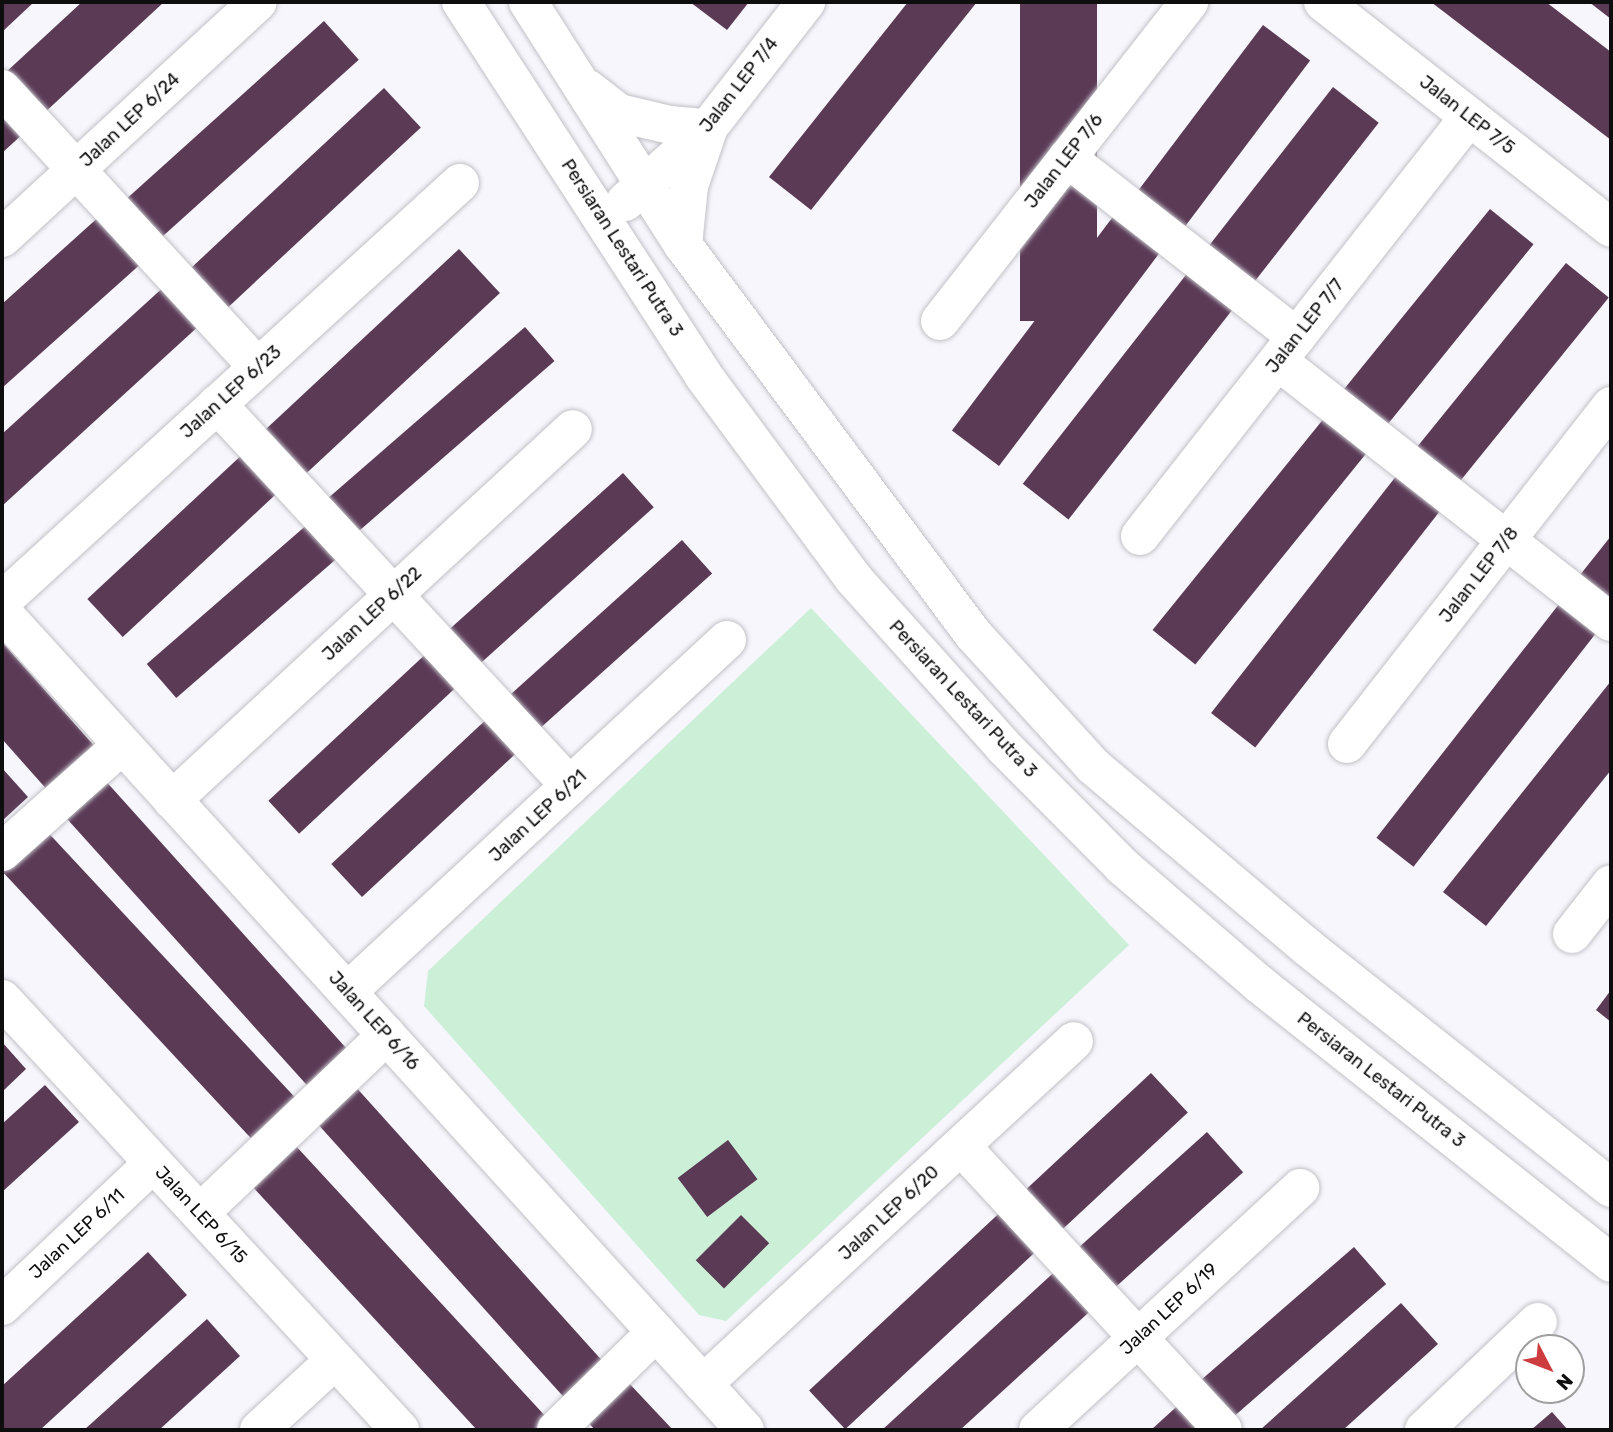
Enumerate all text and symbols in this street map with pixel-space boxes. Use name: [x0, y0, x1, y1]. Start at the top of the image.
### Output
street label: Jalan LEP 7/4: [695, 33, 783, 137]
street label: Jalan LEP 6/24: [76, 68, 184, 172]
street label: Jalan LEP 7/5: [1415, 71, 1519, 159]
street label: Jalan LEP 7/6: [1020, 109, 1108, 213]
street label: Persiaran Lestari Putra 3: [557, 155, 687, 341]
street label: Jalan LEP 7/7: [1261, 274, 1349, 378]
street label: Jalan LEP 6/23: [176, 341, 286, 443]
street label: Jalan LEP 7/8: [1435, 523, 1523, 627]
street label: Jalan LEP 6/22: [318, 562, 426, 666]
street label: Persiaran Lestari Putra 3: [885, 616, 1041, 782]
street label: Jalan LEP 6/21: [485, 765, 591, 867]
street label: Jalan LEP 6/16: [324, 967, 424, 1075]
street label: Persiaran Lestari Putra 3: [1293, 1008, 1469, 1152]
street label: Jalan LEP 6/20: [834, 1161, 944, 1265]
street label: Jalan LEP 6/15: [150, 1162, 252, 1268]
street label: Jalan LEP 6/11: [25, 1184, 129, 1284]
street label: Jalan LEP 6/19: [1116, 1258, 1222, 1360]
north arrow: [1515, 1334, 1585, 1404]
text: N: [1551, 1369, 1578, 1395]

